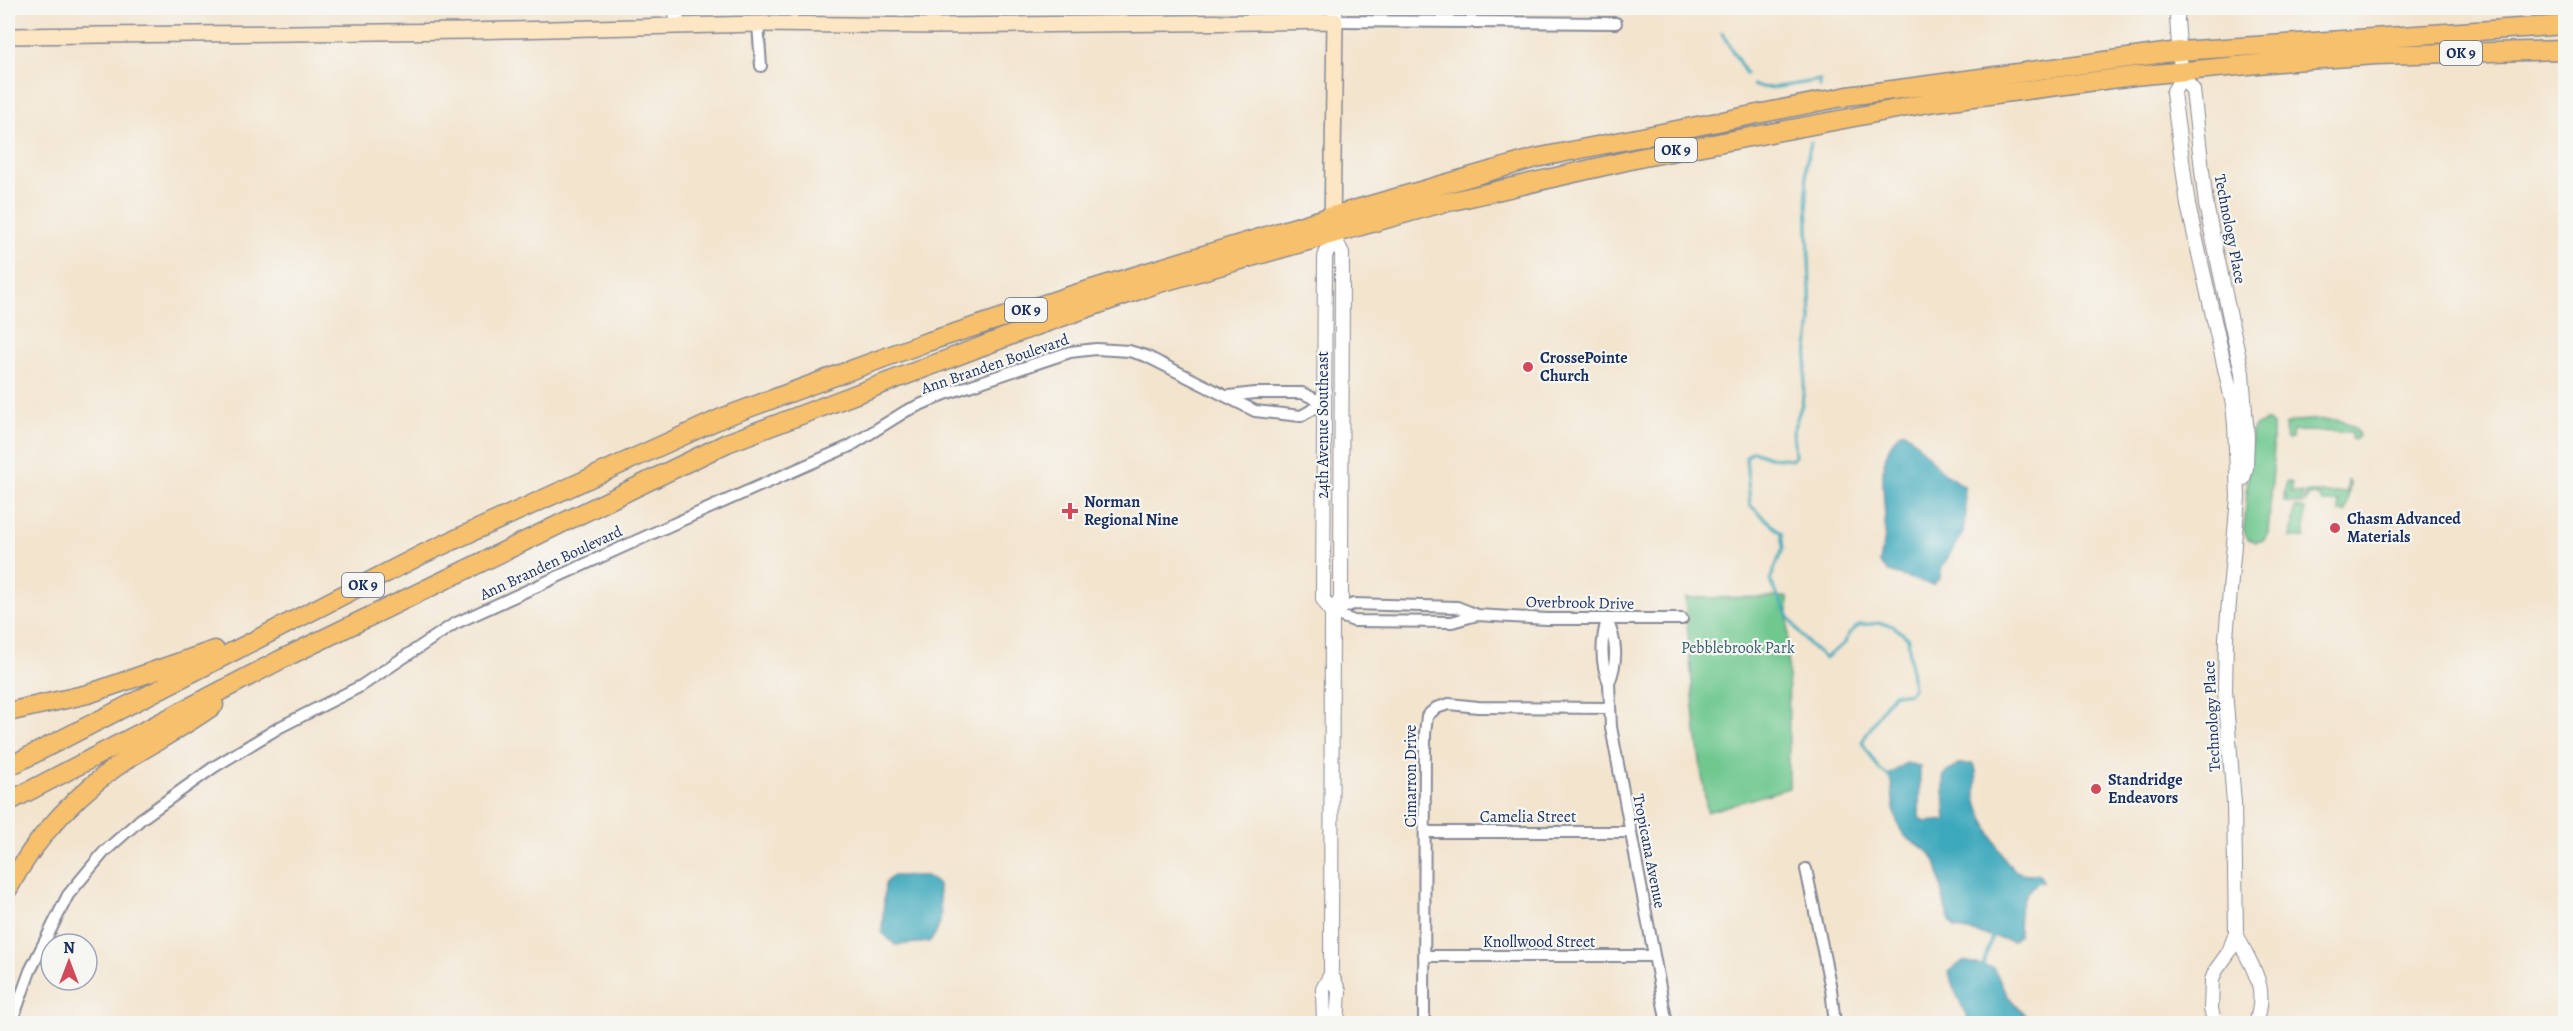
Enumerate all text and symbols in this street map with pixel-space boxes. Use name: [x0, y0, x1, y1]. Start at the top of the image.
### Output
road number: OK 9: [2440, 41, 2482, 65]
road number: OK 9: [1655, 138, 1697, 162]
street label: Technology Place: [2209, 172, 2251, 286]
road number: OK 9: [1005, 298, 1047, 322]
street label: Ann Branden Boulevard: [917, 328, 1072, 400]
place label: CrossePointe Church: [1540, 347, 1628, 387]
street label: 24th Avenue Southeast: [1312, 351, 1334, 499]
marker: CrossePointe Church: [1521, 360, 1535, 374]
place label: Norman Regional Nine: [1084, 491, 1178, 531]
marker: Norman Regional Nine: [1061, 502, 1079, 520]
place label: Chasm Advanced Materials: [2347, 508, 2461, 548]
street label: Ann Branden Boulevard: [475, 520, 626, 606]
marker: Chasm Advanced Materials: [2328, 521, 2342, 535]
road number: OK 9: [342, 573, 384, 597]
street label: Overbrook Drive: [1526, 591, 1634, 615]
park label: Pebblebrook Park: [1681, 637, 1795, 659]
street label: Technology Place: [2198, 660, 2226, 772]
street label: Cimarron Drive: [1400, 725, 1422, 827]
place label: Standridge Endeavors: [2108, 769, 2183, 809]
marker: Standridge Endeavors: [2089, 782, 2103, 796]
street label: Tropicana Avenue: [1627, 792, 1671, 910]
street label: Camelia Street: [1480, 806, 1576, 828]
street label: Knollwood Street: [1483, 931, 1595, 953]
north arrow: [39, 932, 99, 992]
text: N: [63, 937, 75, 959]

